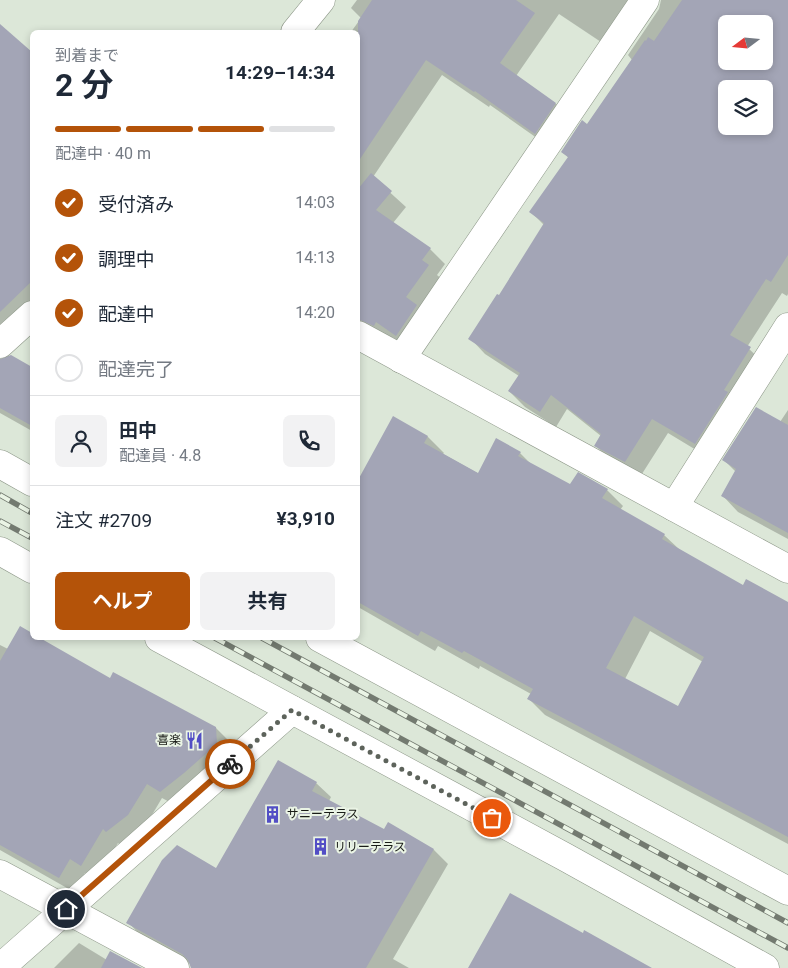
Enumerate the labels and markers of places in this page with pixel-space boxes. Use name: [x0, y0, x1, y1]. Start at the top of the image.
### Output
restaurant icon: 喜楽: [185, 730, 205, 750]
place label: 喜楽: [157, 733, 181, 747]
pin: [471, 797, 513, 839]
building icon: サニーテラス: [263, 804, 283, 824]
place label: サニーテラス: [287, 807, 359, 821]
building icon: リリーテラス: [310, 837, 330, 857]
place label: リリーテラス: [334, 840, 406, 854]
pin: [45, 888, 87, 930]

